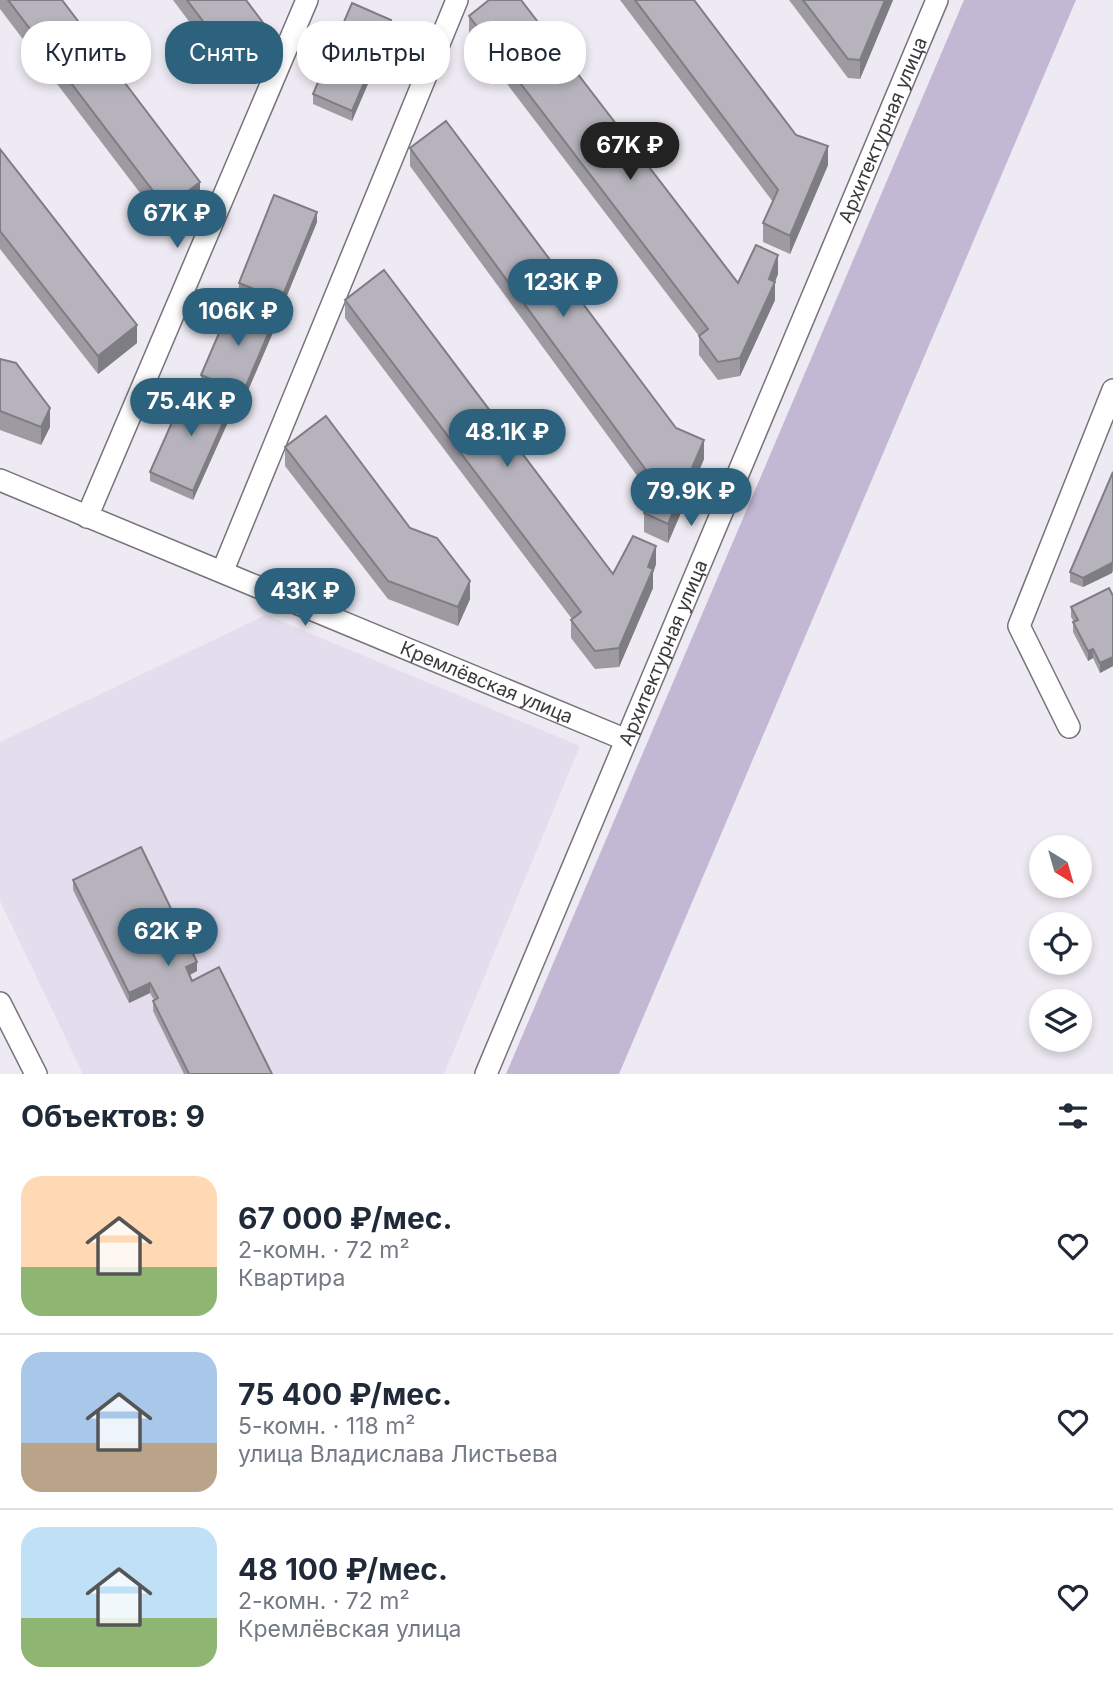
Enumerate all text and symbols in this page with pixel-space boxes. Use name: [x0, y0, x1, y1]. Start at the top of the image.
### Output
chip: Купить: [21, 21, 151, 84]
chip: Снять: [165, 21, 283, 84]
chip: Фильтры: [297, 21, 450, 84]
chip: Новое: [464, 21, 586, 84]
street label: Архитектурная улица: [834, 34, 932, 226]
pin: 67K ₽: [581, 122, 679, 182]
text: 67K ₽: [596, 131, 664, 159]
pin: 67K ₽: [128, 190, 226, 250]
text: 67K ₽: [143, 199, 211, 227]
pin: 123K ₽: [506, 260, 620, 319]
text: 123K ₽: [524, 268, 602, 296]
pin: 106K ₽: [181, 288, 295, 348]
text: 106K ₽: [198, 297, 278, 325]
pin: 75.4K ₽: [126, 378, 256, 438]
text: 75.4K ₽: [146, 387, 236, 415]
pin: 48.1K ₽: [442, 410, 572, 469]
text: 48.1K ₽: [465, 418, 549, 446]
pin: 79.9K ₽: [626, 468, 756, 528]
text: 79.9K ₽: [647, 477, 735, 505]
street label: Архитектурная улица: [614, 557, 713, 749]
pin: 43K ₽: [256, 568, 354, 628]
text: 43K ₽: [270, 577, 340, 605]
street label: Кремлёвская улица: [397, 636, 576, 729]
north arrow: [1029, 835, 1092, 898]
map controls: [1029, 835, 1092, 1052]
pin: 62K ₽: [119, 908, 217, 968]
button: locate: [1029, 912, 1092, 975]
text: 62K ₽: [134, 917, 202, 945]
button: layers: [1029, 989, 1092, 1052]
icon: filters: [1054, 1097, 1092, 1135]
text: Объектов: 9: [21, 1098, 205, 1134]
text: 67 000 ₽/мес.: [238, 1200, 452, 1236]
icon: home: [77, 1204, 161, 1288]
icon: heart: [1054, 1227, 1092, 1265]
text: 2-комн. · 72 m²: [238, 1236, 410, 1264]
text: Квартира: [238, 1264, 345, 1292]
text: 75 400 ₽/мес.: [238, 1376, 452, 1412]
icon: home: [77, 1380, 161, 1464]
icon: heart: [1054, 1403, 1092, 1441]
text: 5-комн. · 118 m²: [238, 1412, 416, 1440]
text: улица Владислава Листьева: [238, 1440, 558, 1468]
text: 48 100 ₽/мес.: [238, 1551, 448, 1587]
icon: home: [77, 1555, 161, 1639]
icon: heart: [1054, 1578, 1092, 1616]
text: 2-комн. · 72 m²: [238, 1587, 410, 1615]
text: Кремлёвская улица: [238, 1615, 461, 1643]

